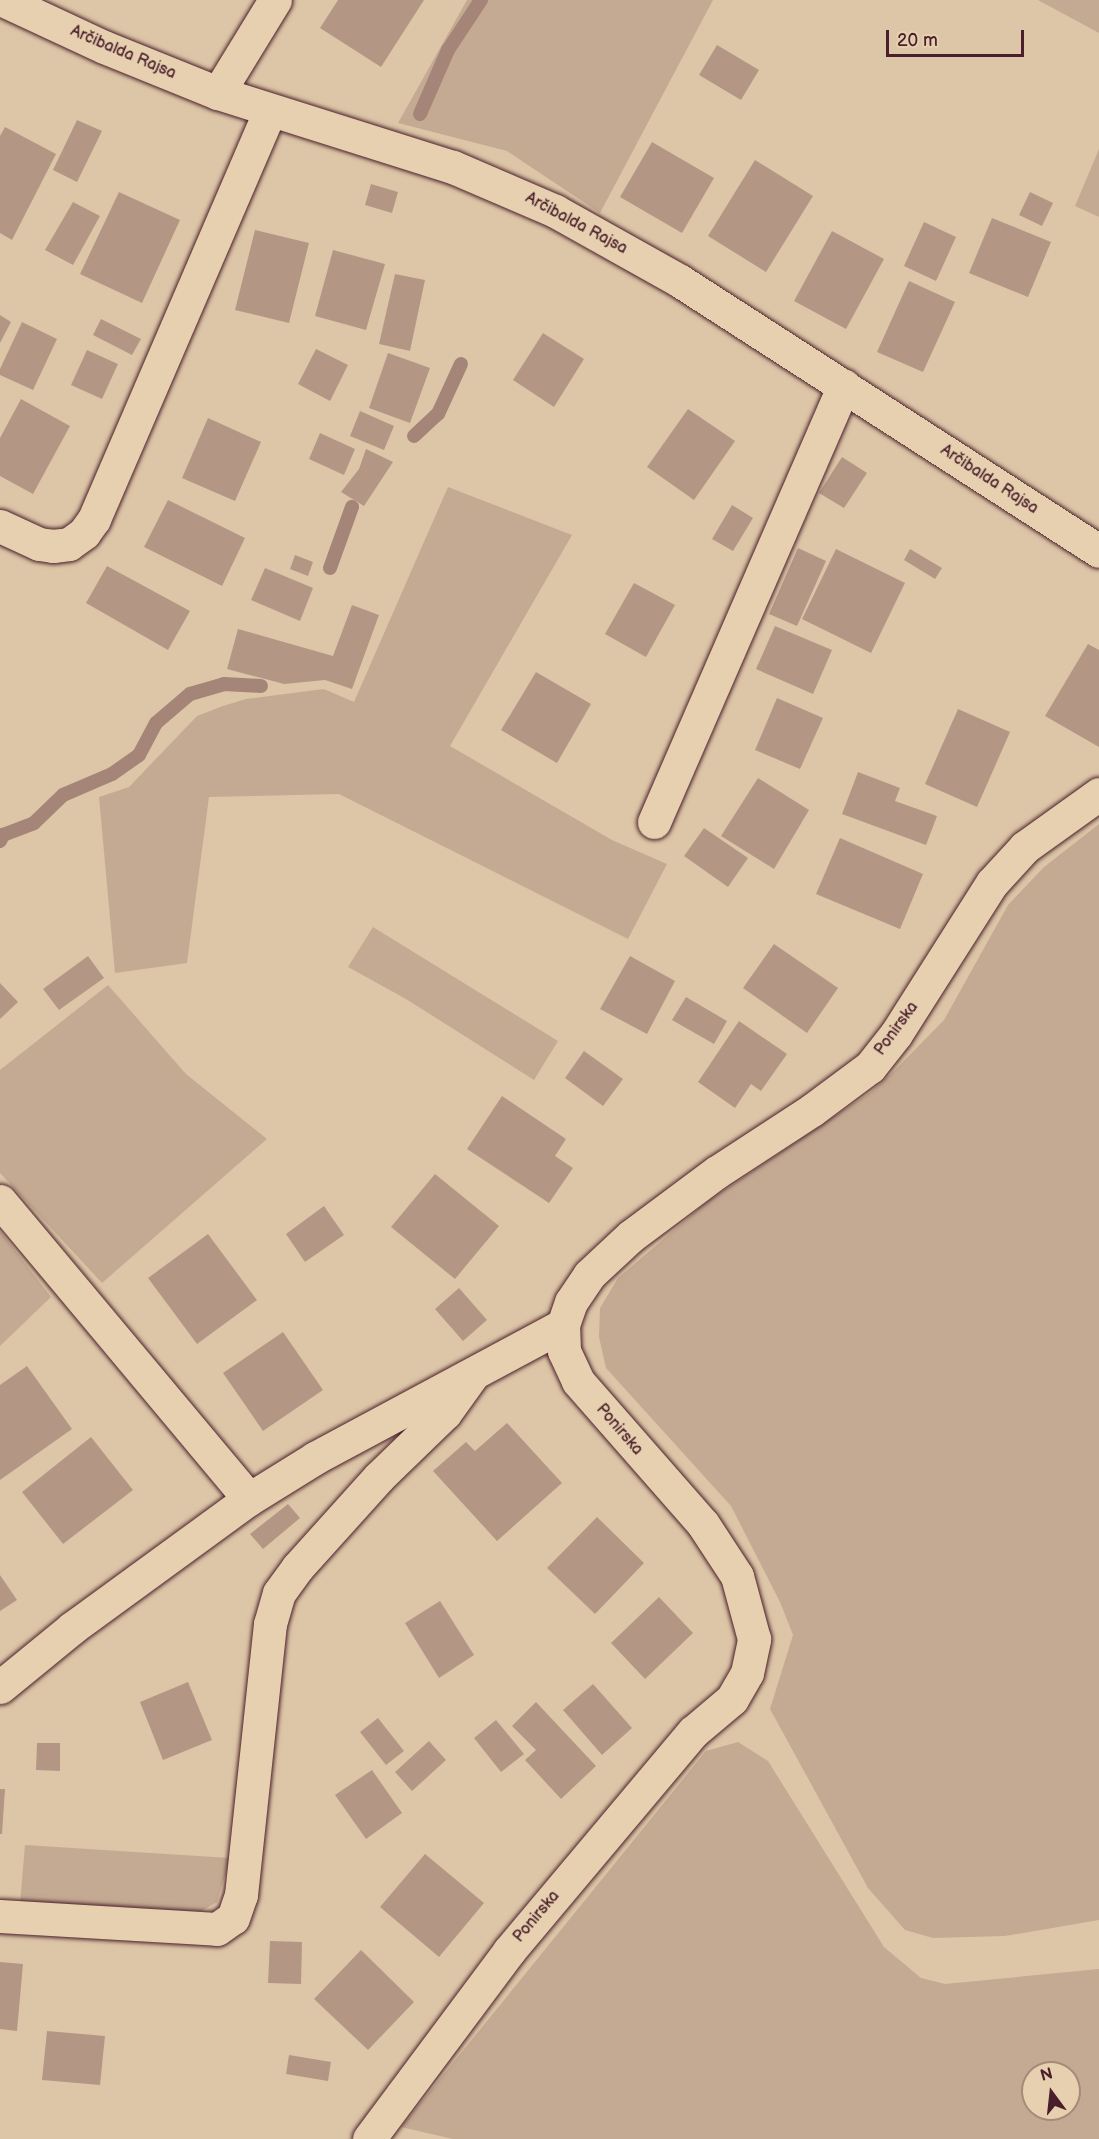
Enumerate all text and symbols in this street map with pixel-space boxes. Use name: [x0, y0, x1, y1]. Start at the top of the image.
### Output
scale bar: [889, 18, 1027, 56]
street label: Arčibalda Rajsa: [67, 22, 179, 84]
text: 20 m: [897, 30, 938, 51]
street label: Arčibalda Rajsa: [522, 189, 630, 259]
street label: Arčibalda Rajsa: [936, 441, 1042, 519]
street label: Ponirska: [871, 998, 923, 1060]
street label: Ponirska: [592, 1400, 646, 1460]
street label: Ponirska: [510, 1887, 564, 1947]
north arrow: [1021, 2061, 1081, 2121]
text: N: [1038, 2064, 1055, 2086]

